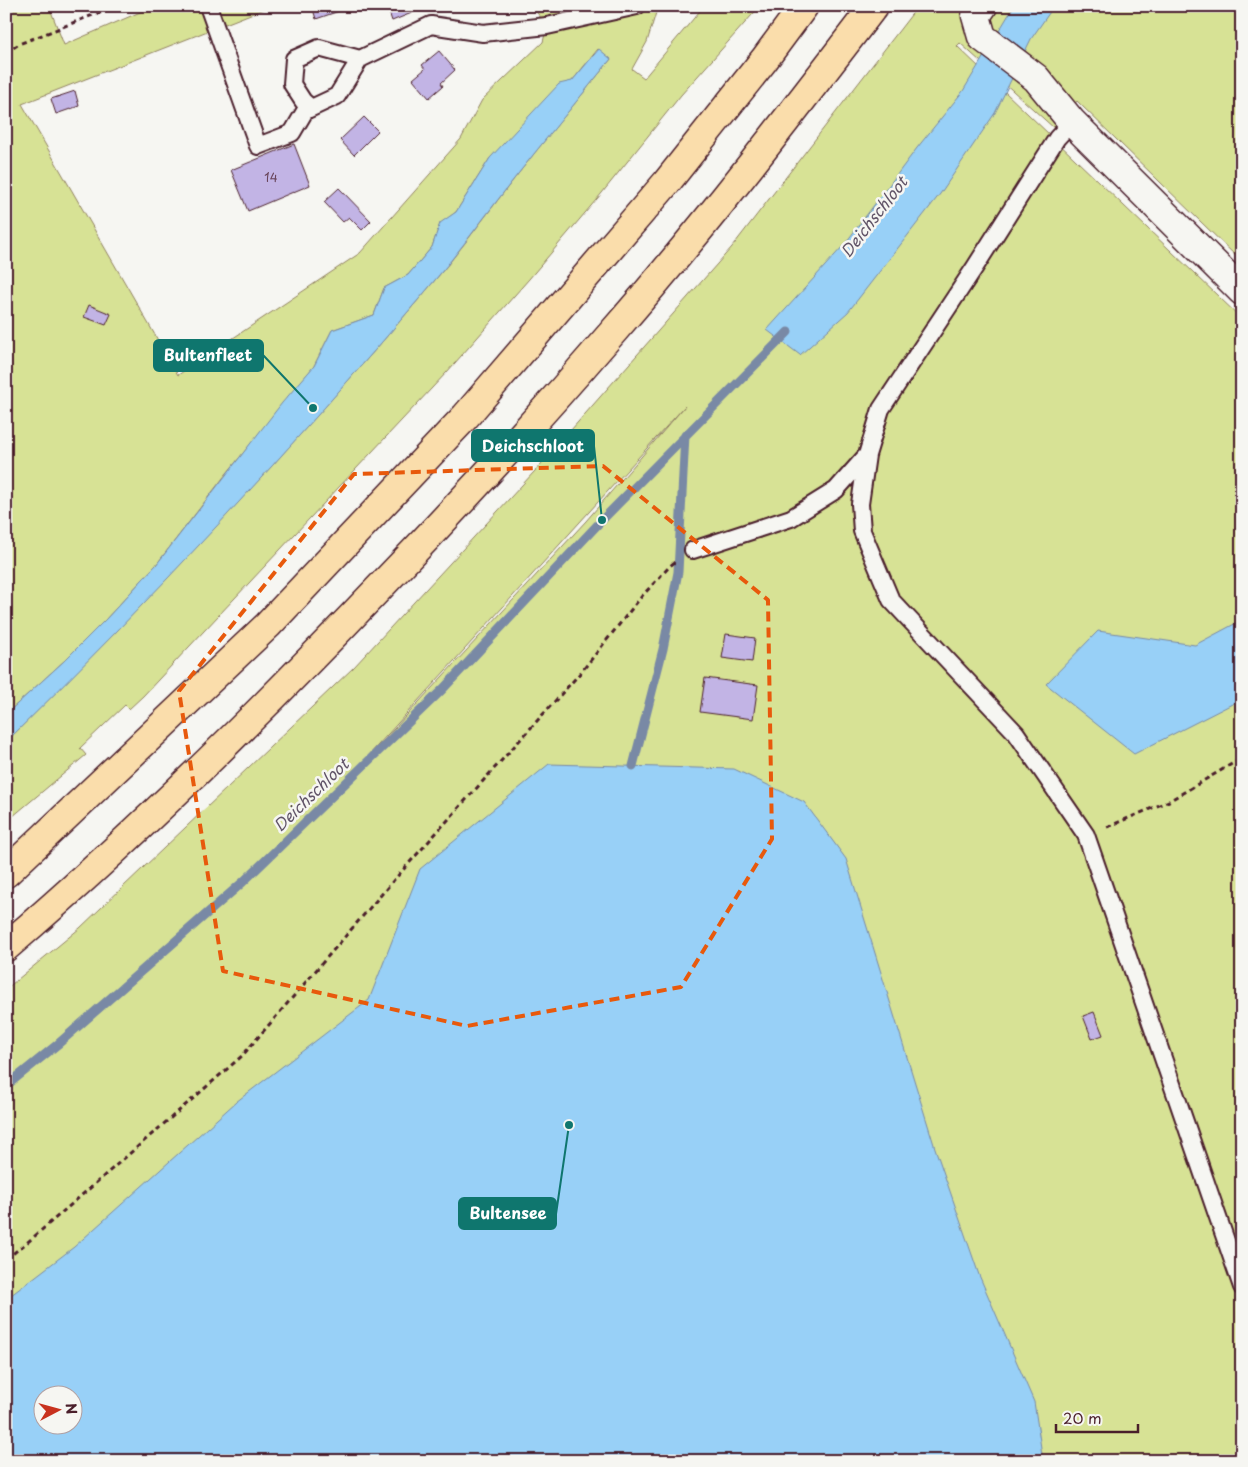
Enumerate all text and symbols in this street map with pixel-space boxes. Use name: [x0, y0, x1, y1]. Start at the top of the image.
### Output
house number: 14: [264, 168, 278, 186]
water label: Deichschloot: [834, 170, 913, 262]
callout: Bultenfleet: [154, 340, 263, 371]
text: Bultenfleet: [164, 342, 253, 366]
callout: Deichschloot: [472, 430, 594, 461]
text: Deichschloot: [482, 433, 584, 457]
water label: Deichschloot: [267, 751, 354, 836]
callout: Bultensee: [459, 1198, 556, 1229]
text: Bultensee: [469, 1200, 547, 1224]
north arrow: [32, 1384, 82, 1434]
text: N: [60, 1402, 82, 1415]
scale bar: [1056, 1402, 1138, 1434]
text: 20 m: [1063, 1406, 1102, 1429]

